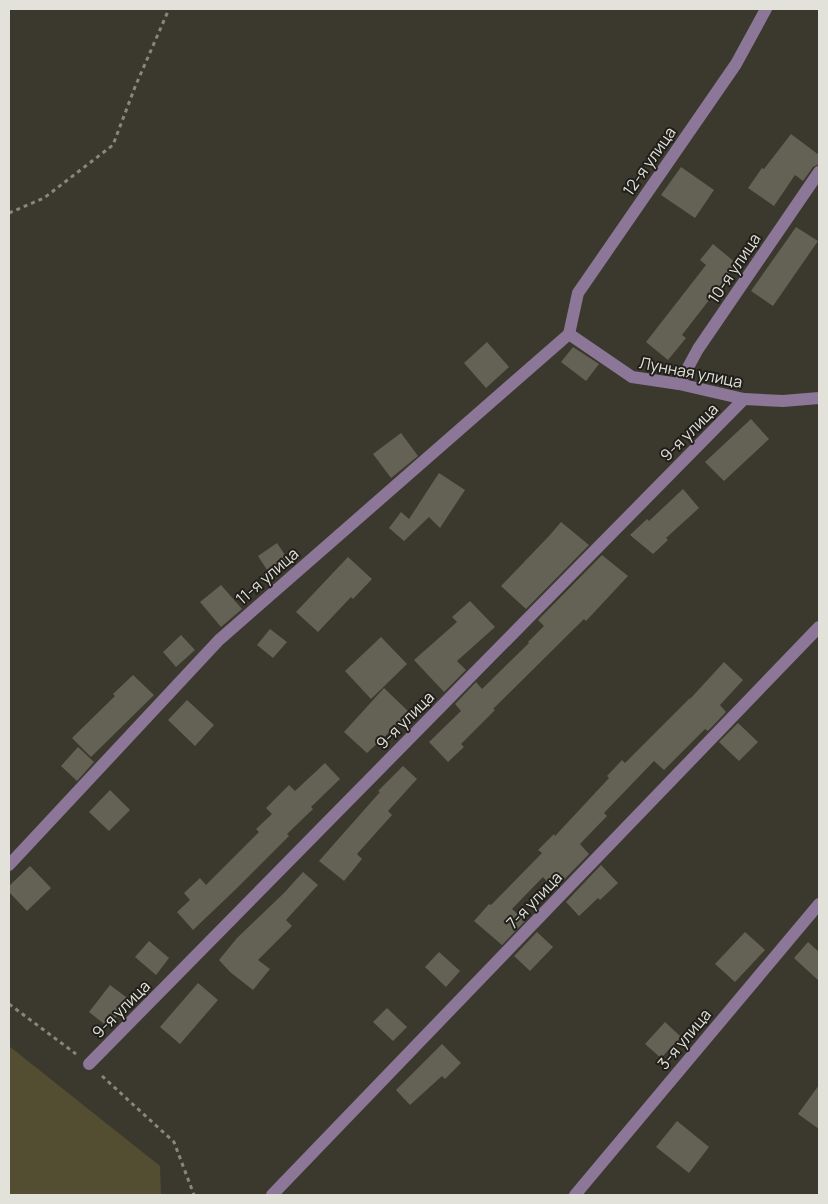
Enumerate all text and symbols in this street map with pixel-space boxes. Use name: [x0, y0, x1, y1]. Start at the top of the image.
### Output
street label: 12-я улица: [617, 122, 681, 200]
street label: 10-я улица: [703, 229, 765, 307]
street label: Лунная улица: [638, 351, 744, 393]
street label: 9-я улица: [655, 398, 723, 466]
street label: 11-я улица: [231, 543, 303, 609]
street label: 9-я улица: [371, 686, 439, 754]
street label: 7-я улица: [501, 867, 567, 933]
street label: 9-я улица: [87, 975, 155, 1043]
street label: 3-я улица: [652, 1004, 716, 1074]

